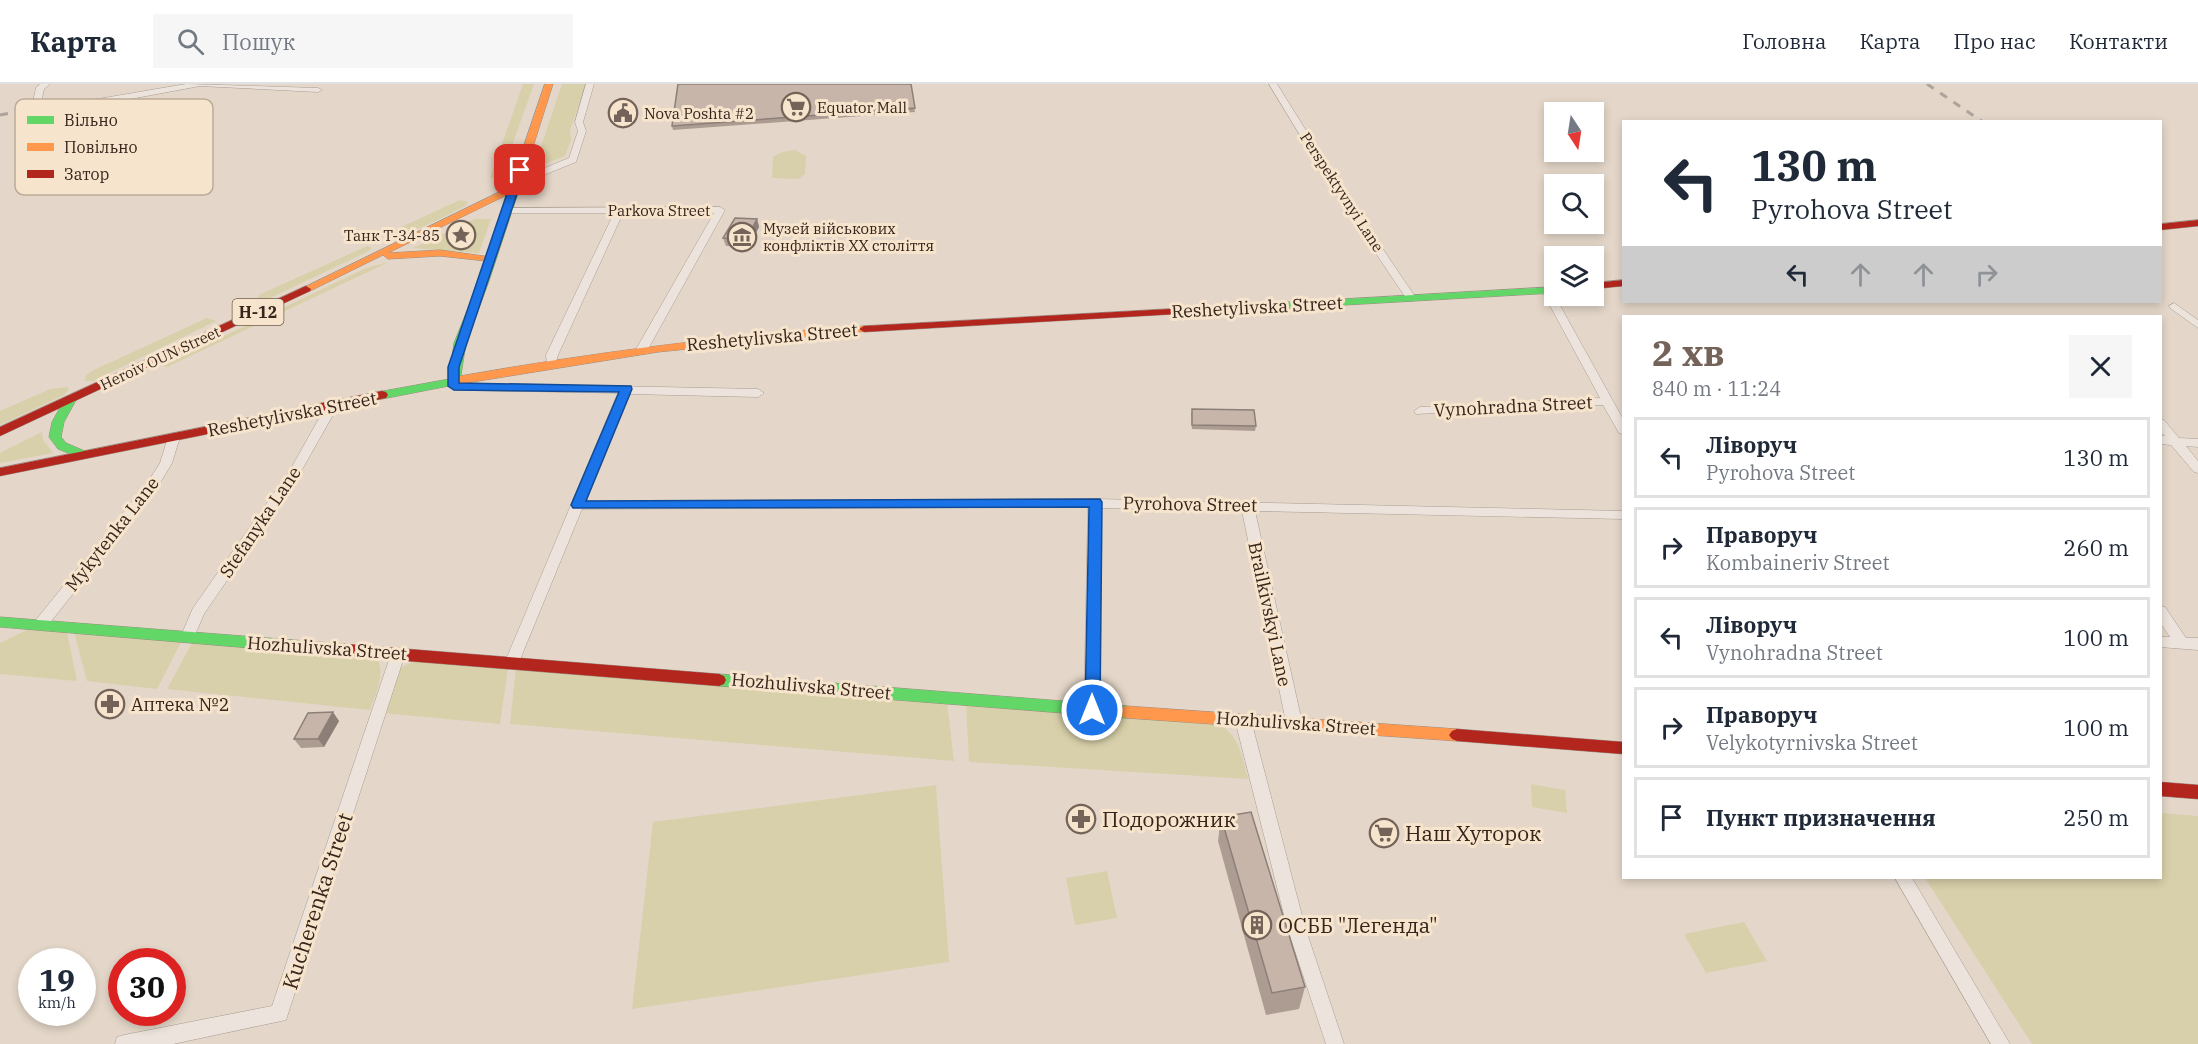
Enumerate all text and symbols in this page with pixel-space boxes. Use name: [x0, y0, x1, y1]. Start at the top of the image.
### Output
search box: [153, 14, 573, 68]
text: Карта: [30, 23, 117, 60]
icon: search: [174, 25, 207, 58]
text: Пошук: [222, 27, 295, 56]
text: Головна: [1742, 27, 1826, 55]
text: Карта: [1859, 27, 1920, 55]
text: Про нас: [1953, 27, 2036, 55]
text: Контакти: [2069, 27, 2168, 55]
supermarket icon: Equator Mall: [780, 91, 812, 123]
public building icon: Nova Poshta #2: [607, 97, 639, 129]
place label: Equator Mall: [817, 98, 907, 117]
legend: [15, 99, 213, 195]
north arrow: [1544, 102, 1604, 162]
map controls: [1544, 102, 1604, 306]
place label: Nova Poshta #2: [644, 104, 754, 123]
text: Вільно: [64, 110, 118, 130]
street label: Perspektyvnyi Lane: [1296, 128, 1388, 256]
text: Повільно: [64, 137, 138, 157]
text: 130 m: [1751, 138, 1877, 193]
pin: [494, 144, 545, 195]
icon: left: [1652, 144, 1730, 222]
icon: arrive: [503, 153, 536, 186]
text: Затор: [64, 164, 110, 184]
button: search: [1544, 174, 1604, 234]
text: Pyrohova Street: [1751, 191, 1953, 226]
street label: Parkova Street: [608, 201, 710, 220]
place icon: Танк Т-34-85: [445, 219, 477, 251]
place label: Музей військових конфліктів ХХ століття: [763, 219, 934, 255]
museum icon: Музей військових конфліктів ХХ століття: [726, 221, 758, 253]
place label: Танк Т-34-85: [344, 226, 440, 245]
button: layers: [1544, 246, 1604, 306]
icon: left: [1781, 258, 1814, 291]
icon: ahead: [1844, 258, 1877, 291]
icon: ahead: [1907, 258, 1940, 291]
icon: right: [1970, 258, 2003, 291]
street label: Reshetylivska Street: [1171, 291, 1343, 323]
road number: Н-12: [232, 299, 284, 325]
street label: Reshetylivska Street: [685, 318, 859, 356]
street label: Heroiv OUN Street: [97, 322, 223, 394]
text: 2 хв: [1652, 329, 1725, 376]
button: close: [2069, 335, 2132, 398]
text: 840 m · 11:24: [1652, 375, 1781, 402]
street label: Reshetylivska Street: [206, 386, 378, 442]
street label: Vynohradna Street: [1433, 390, 1593, 422]
text: Ліворуч: [1706, 430, 1797, 459]
icon: left: [1655, 441, 1688, 474]
text: 130 m: [2063, 443, 2129, 472]
text: Pyrohova Street: [1706, 459, 1855, 486]
street label: Stefanyka Lane: [214, 462, 306, 582]
street label: Mykytenka Lane: [60, 472, 164, 596]
street label: Pyrohova Street: [1123, 491, 1257, 517]
text: Праворуч: [1706, 520, 1817, 549]
icon: right: [1655, 531, 1688, 564]
text: 260 m: [2063, 533, 2129, 562]
street label: Brailkivskyi Lane: [1243, 540, 1297, 688]
text: Kombaineriv Street: [1706, 549, 1890, 576]
text: Ліворуч: [1706, 610, 1797, 639]
icon: left: [1655, 621, 1688, 654]
text: 100 m: [2063, 623, 2129, 652]
street label: Hozhulivska Street: [246, 631, 408, 665]
text: Vynohradna Street: [1706, 639, 1883, 666]
street label: Hozhulivska Street: [730, 668, 892, 704]
position arrow: [1060, 678, 1124, 742]
pharmacy icon: Аптека №2: [94, 688, 126, 720]
place label: Аптека №2: [131, 693, 230, 716]
text: Праворуч: [1706, 700, 1817, 729]
street label: Hozhulivska Street: [1215, 706, 1377, 740]
icon: right: [1655, 711, 1688, 744]
text: 100 m: [2063, 713, 2129, 742]
text: Velykotyrnivska Street: [1706, 729, 1918, 756]
icon: arrive: [1655, 801, 1688, 834]
pharmacy icon: Подорожник: [1065, 803, 1097, 835]
text: Пункт призначення: [1706, 803, 1936, 832]
text: 250 m: [2063, 803, 2129, 832]
place label: Подорожник: [1102, 805, 1236, 833]
street label: Kucherenka Street: [275, 809, 359, 993]
supermarket icon: Наш Хуторок: [1368, 817, 1400, 849]
place label: Наш Хуторок: [1405, 819, 1541, 847]
building icon: ОСББ "Легенда": [1241, 909, 1273, 941]
place label: ОСББ "Легенда": [1278, 911, 1438, 939]
speed limit sign: 30: [108, 948, 186, 1026]
text: 19: [39, 960, 75, 999]
text: km/h: [38, 993, 76, 1012]

